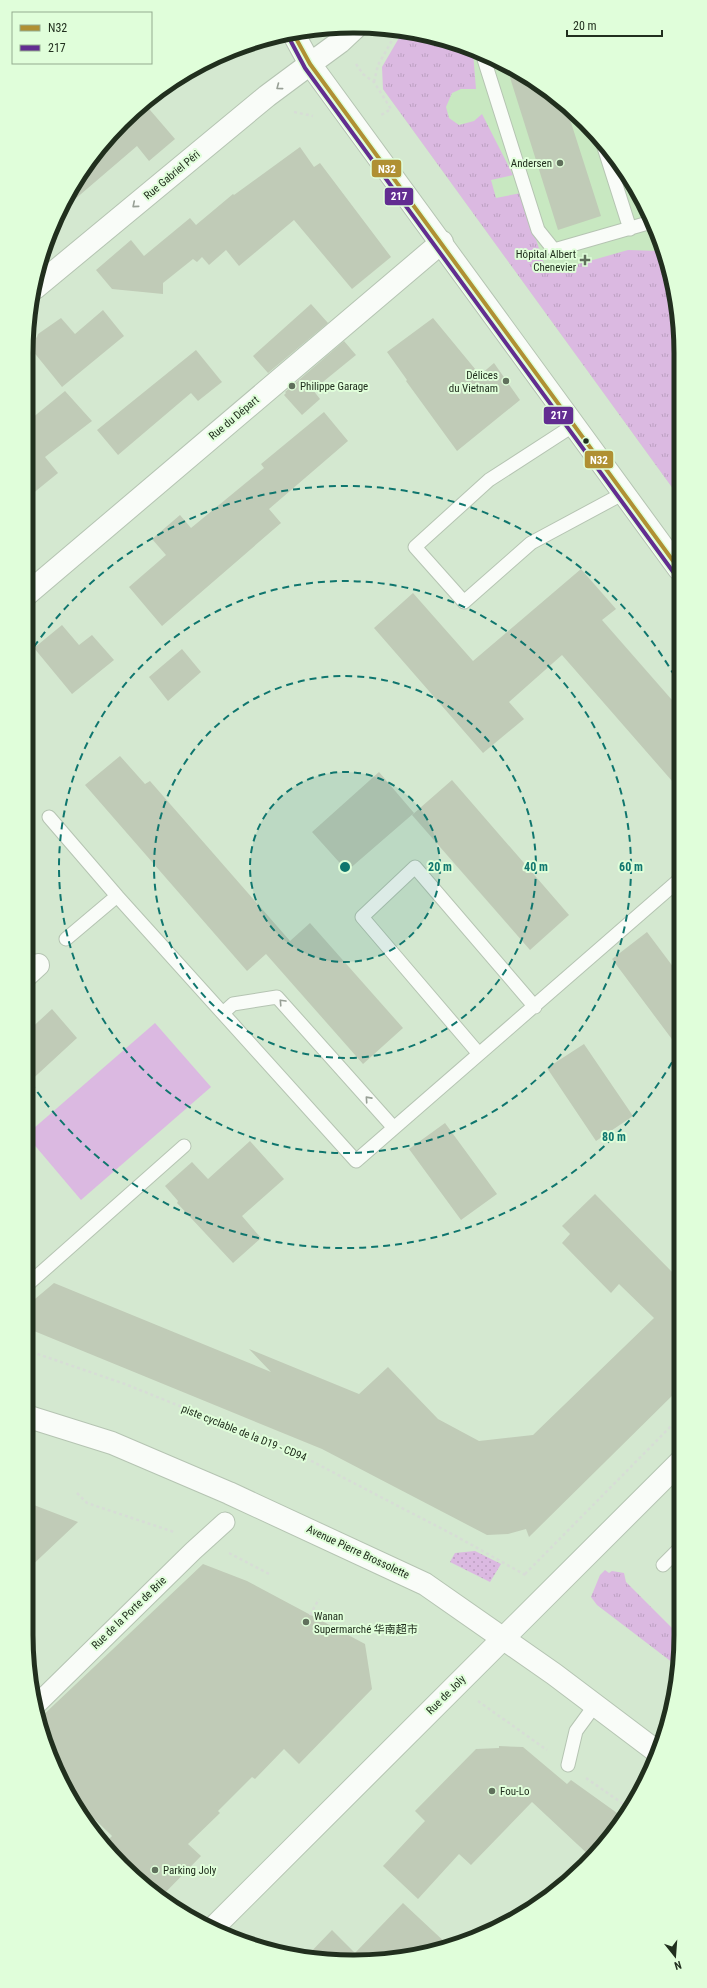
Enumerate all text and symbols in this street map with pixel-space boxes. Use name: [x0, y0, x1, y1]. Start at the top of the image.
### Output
legend: [12, 12, 152, 64]
scale bar: [567, 12, 662, 38]
text: 20 m: [573, 19, 597, 33]
text: N32: [48, 21, 67, 35]
text: 217: [48, 41, 66, 55]
one-way arrow: [276, 82, 283, 90]
street label: Rue Gabriel Péri: [141, 148, 203, 202]
place label: Andersen: [511, 157, 552, 170]
marker: Andersen: [555, 158, 565, 168]
line badge: N32: [371, 159, 402, 178]
text: N32: [378, 163, 396, 176]
line badge: 217: [384, 187, 414, 206]
text: 217: [391, 190, 408, 203]
one-way arrow: [132, 200, 140, 207]
place label: Hôpital Albert Chenevier: [516, 248, 577, 274]
marker: Hôpital Albert Chenevier: [579, 254, 591, 266]
place label: Délices du Vietnam: [449, 369, 498, 395]
marker: Délices du Vietnam: [501, 376, 511, 386]
place label: Philippe Garage: [300, 380, 368, 393]
marker: Philippe Garage: [287, 381, 297, 391]
street label: Rue du Départ: [206, 393, 262, 443]
line badge: 217: [543, 406, 574, 425]
text: 217: [551, 409, 568, 422]
unlabelled marker: [581, 436, 591, 446]
line badge: N32: [584, 450, 614, 469]
text: N32: [590, 454, 608, 467]
centre of rings: [338, 860, 352, 874]
text: 20 m: [428, 860, 452, 874]
text: 40 m: [524, 860, 548, 874]
text: 60 m: [619, 860, 643, 874]
one-way arrow: [279, 999, 286, 1007]
one-way arrow: [366, 1096, 373, 1103]
text: 80 m: [602, 1130, 626, 1144]
street label: piste cyclable de la D19 - CD94: [180, 1402, 309, 1464]
street label: Avenue Pierre Brossolette: [305, 1522, 411, 1582]
street label: Rue de la Porte de Brie: [89, 1574, 169, 1652]
place label: Wanan Supermarché 华南超市: [314, 1610, 418, 1636]
marker: Wanan Supermarché 华南超市: [301, 1617, 311, 1627]
street label: Rue de Joly: [424, 1672, 469, 1717]
place label: Fou-Lo: [500, 1785, 530, 1798]
marker: Fou-Lo: [487, 1786, 497, 1796]
place label: Parking Joly: [163, 1864, 217, 1877]
marker: Parking Joly: [150, 1865, 160, 1875]
north arrow: [655, 1936, 695, 1976]
text: N: [672, 1958, 683, 1972]

